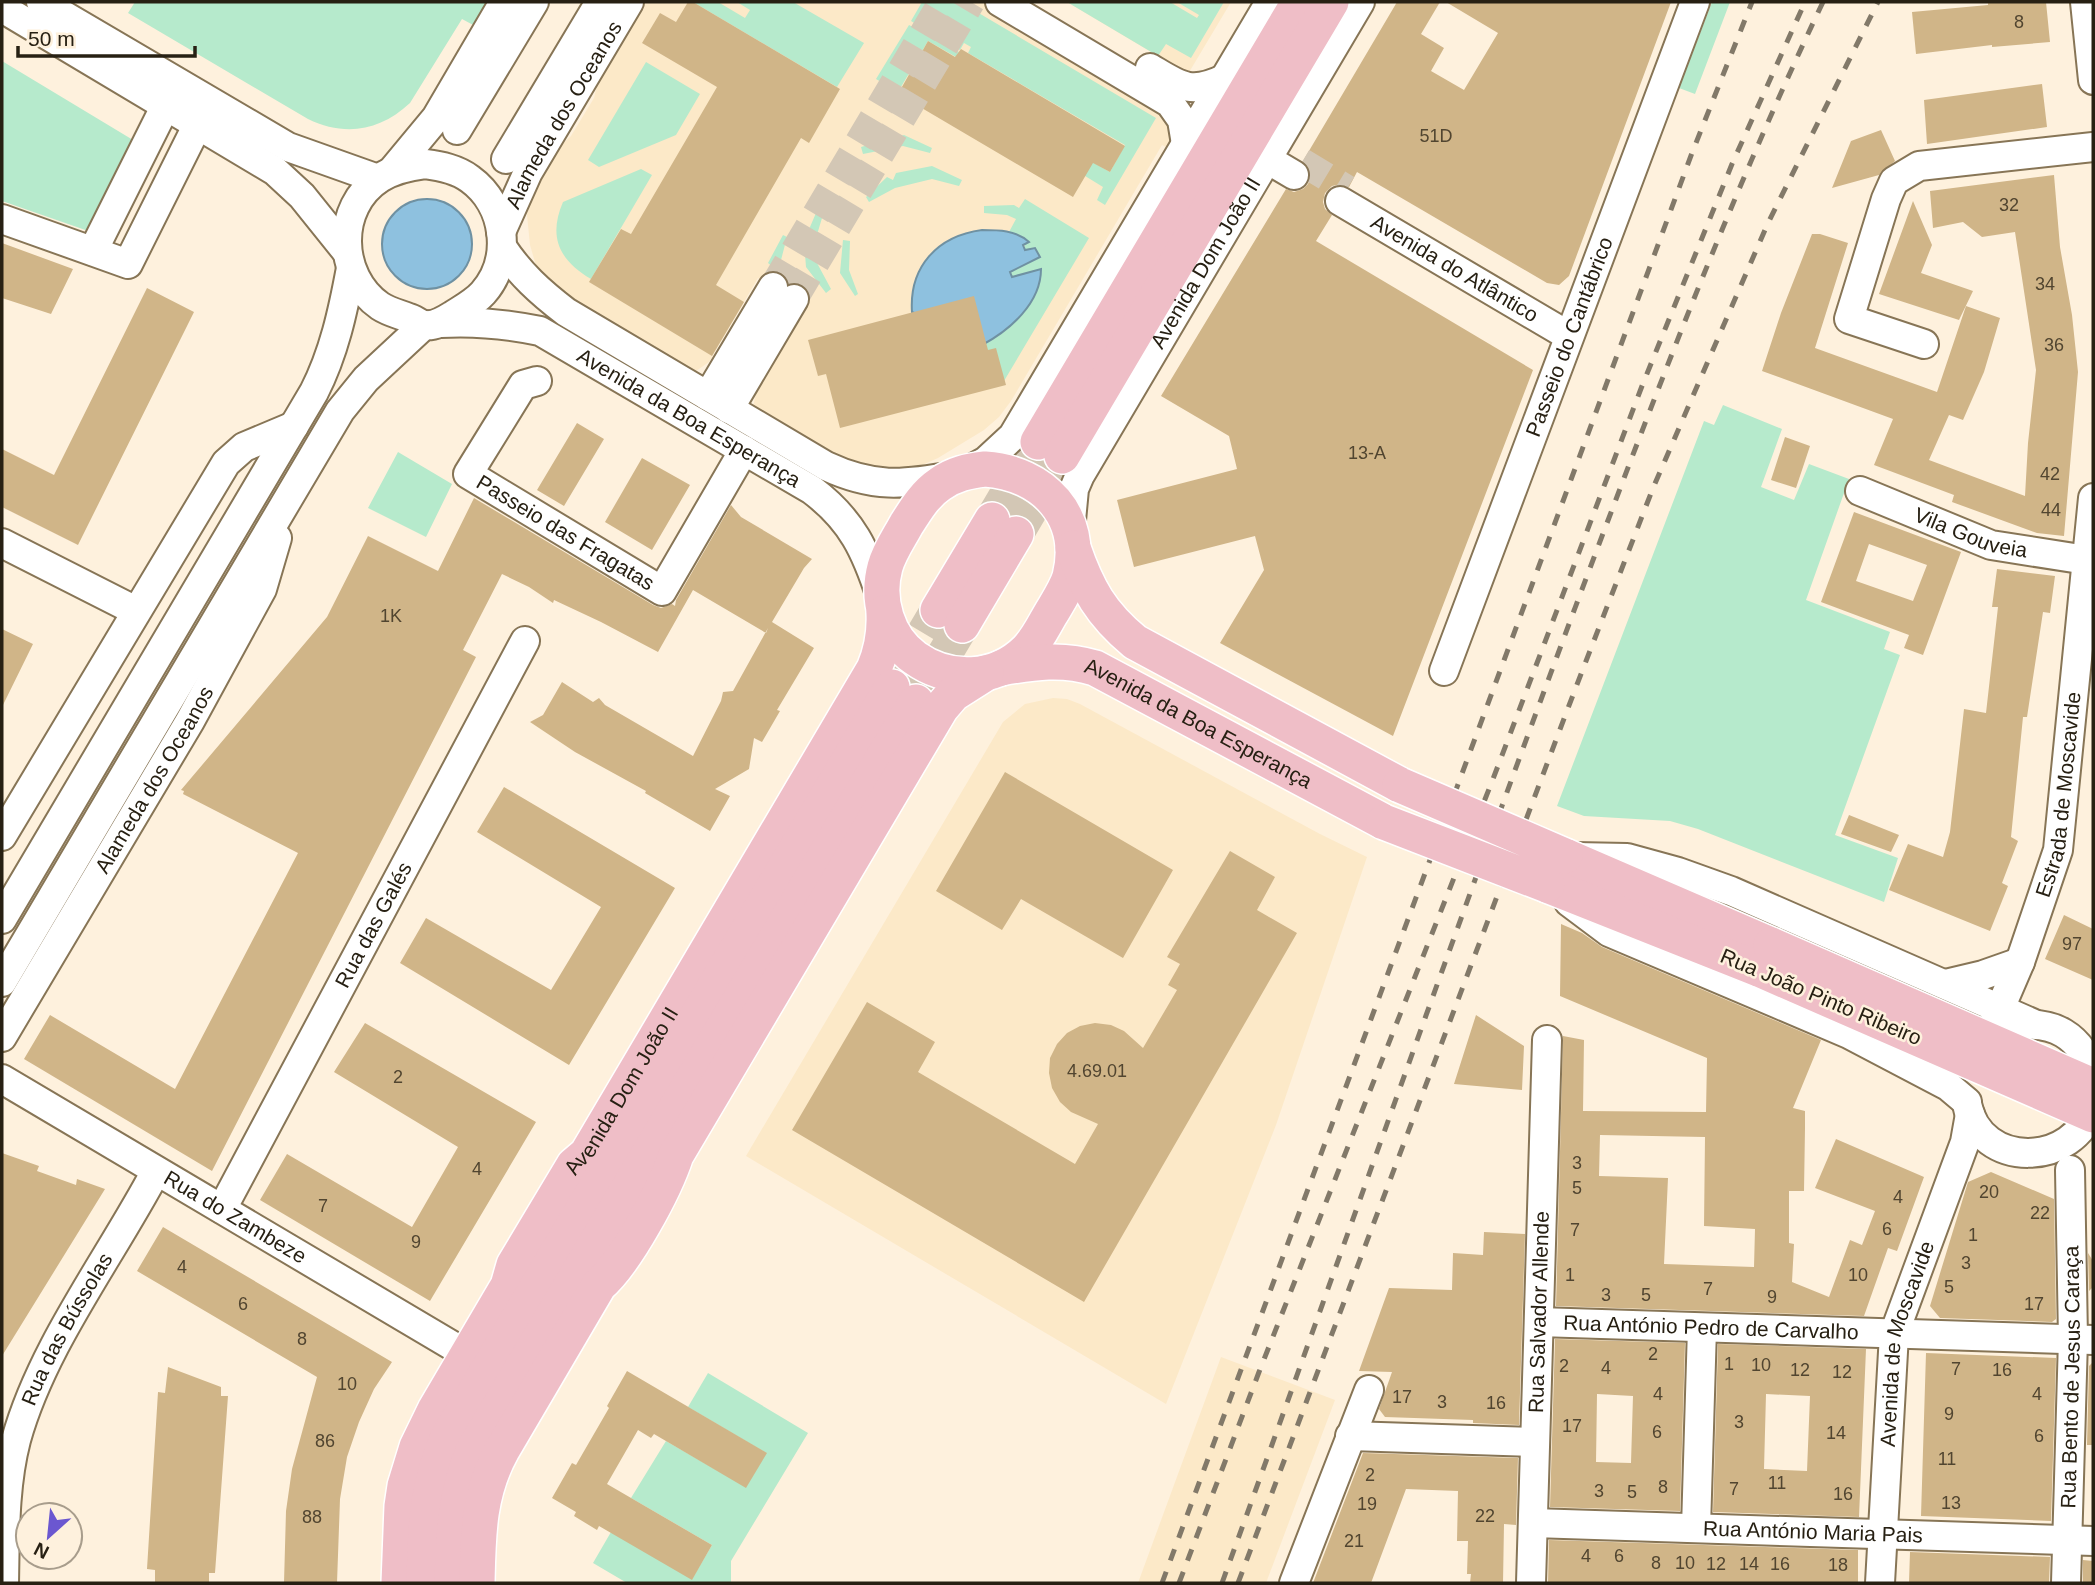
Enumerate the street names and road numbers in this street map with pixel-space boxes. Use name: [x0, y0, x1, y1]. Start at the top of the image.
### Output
street label: Alameda dos Oceanos: [501, 17, 626, 212]
street label: Avenida Dom João II: [1146, 173, 1265, 352]
street label: Avenida do Atlântico: [1367, 210, 1543, 326]
street label: Passeio do Cantábrico: [1521, 234, 1617, 440]
street label: Avenida da Boa Esperança: [574, 343, 805, 492]
street label: Passeio das Fragatas: [473, 470, 659, 595]
street label: Vila Gouveia: [1911, 503, 2029, 562]
street label: Avenida da Boa Esperança: [1082, 654, 1316, 793]
street label: Alameda dos Oceanos: [90, 682, 218, 877]
street label: Estrada de Moscavide: [2031, 691, 2085, 900]
street label: Rua das Galés: [330, 858, 416, 991]
street label: Rua João Pinto Ribeiro: [1717, 944, 1925, 1049]
street label: Avenida Dom João II: [559, 1003, 682, 1178]
street label: Rua do Zambeze: [160, 1166, 311, 1268]
street label: Rua Salvador Allende: [1524, 1211, 1553, 1413]
street label: Avenida de Moscavide: [1876, 1238, 1938, 1447]
street label: Rua Bento de Jesus Caraça: [2056, 1245, 2084, 1509]
street label: Rua das Bússolas: [17, 1249, 117, 1409]
street label: Rua António Pedro de Carvalho: [1563, 1311, 1859, 1343]
street label: Rua António Maria Pais: [1703, 1516, 1923, 1547]

